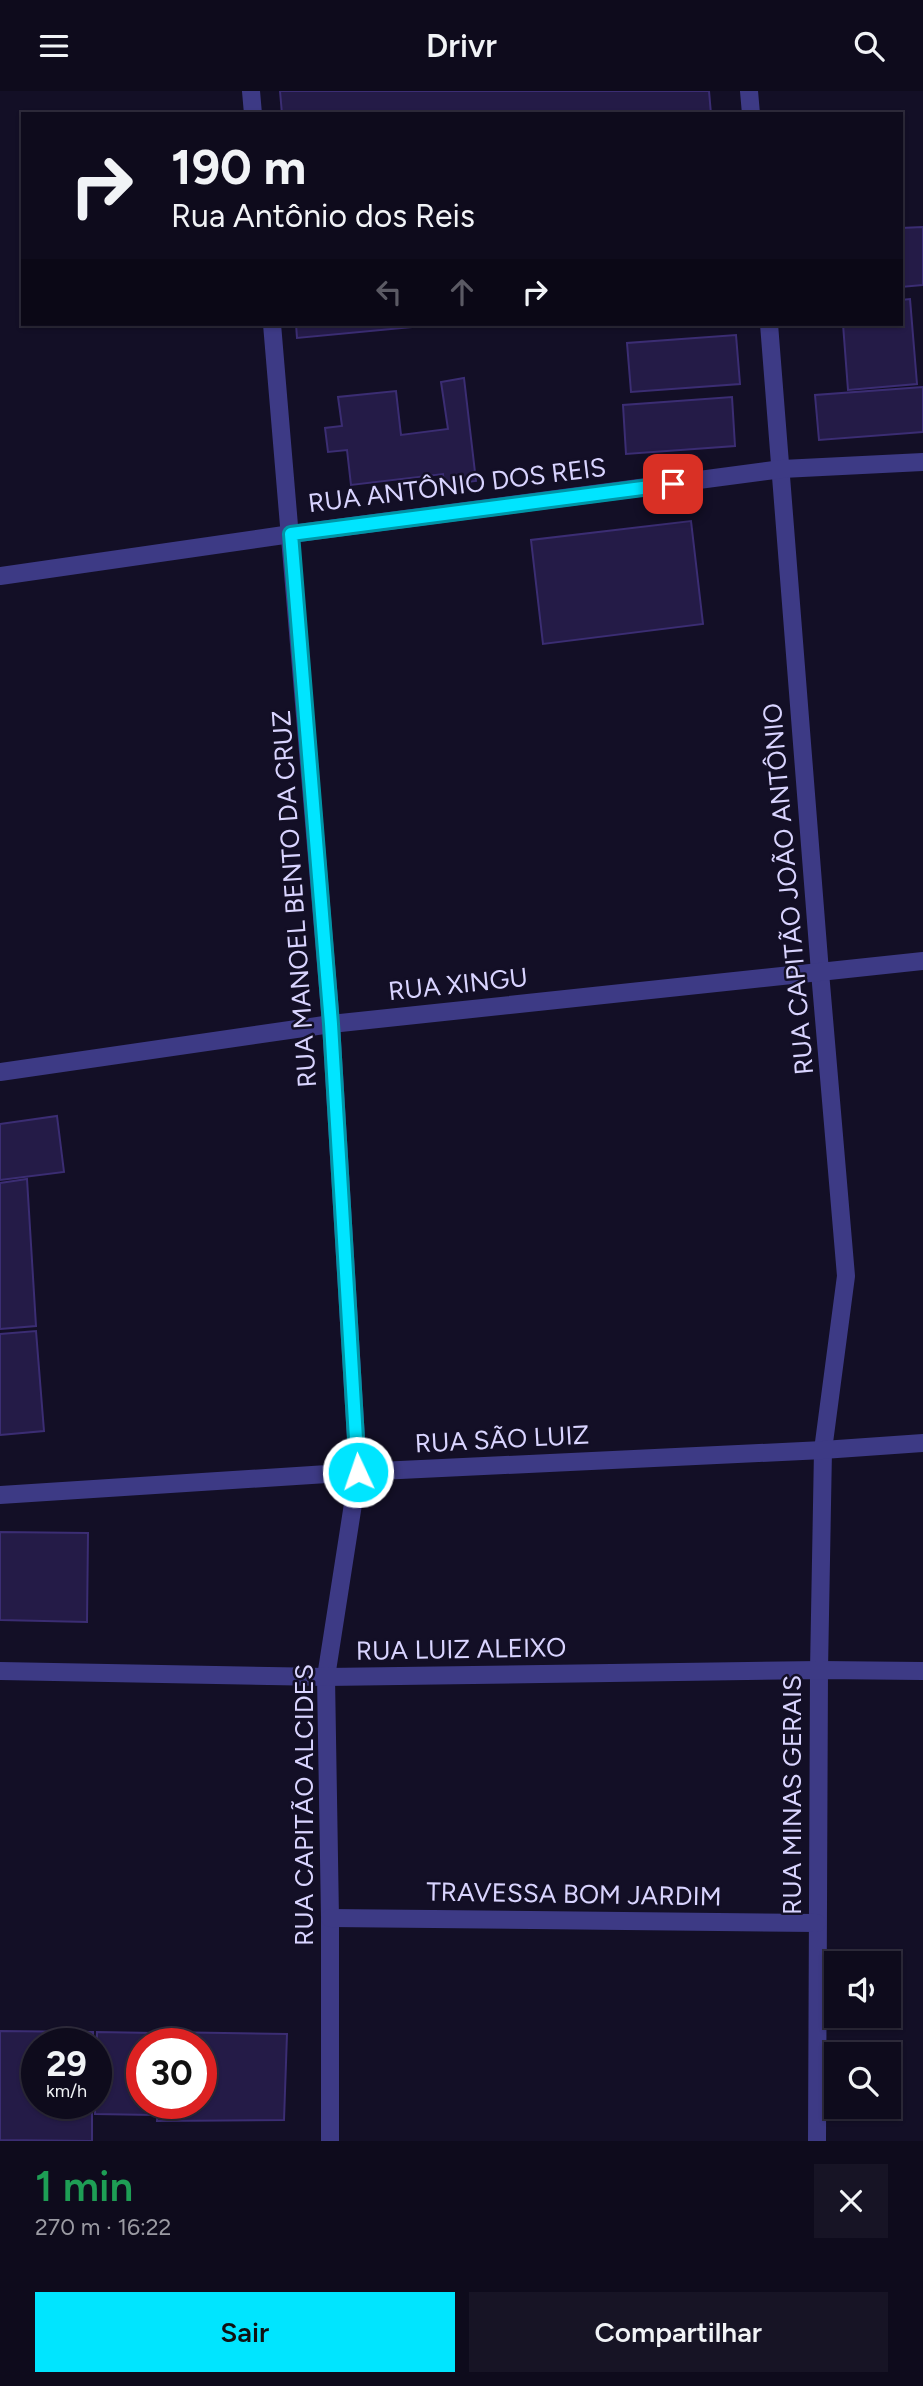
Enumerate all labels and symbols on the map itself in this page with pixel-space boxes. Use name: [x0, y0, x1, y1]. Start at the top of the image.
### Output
street label: RUA ANTÔNIO DOS REIS: [306, 451, 608, 519]
pin: [643, 454, 703, 514]
street label: RUA CAPITÃO JOÃO ANTÔNIO: [756, 702, 820, 1076]
street label: RUA MANOEL BENTO DA CRUZ: [265, 709, 323, 1089]
street label: RUA XINGU: [387, 961, 529, 1007]
street label: RUA SÃO LUIZ: [414, 1418, 590, 1460]
position arrow: [321, 1435, 395, 1509]
street label: RUA LUIZ ALEIXO: [356, 1631, 566, 1667]
street label: RUA CAPITÃO ALCIDES: [288, 1664, 320, 1946]
street label: RUA MINAS GERAIS: [776, 1675, 808, 1915]
street label: TRAVESSA BOM JARDIM: [426, 1875, 722, 1913]
speed limit sign: 30: [126, 2028, 217, 2119]

